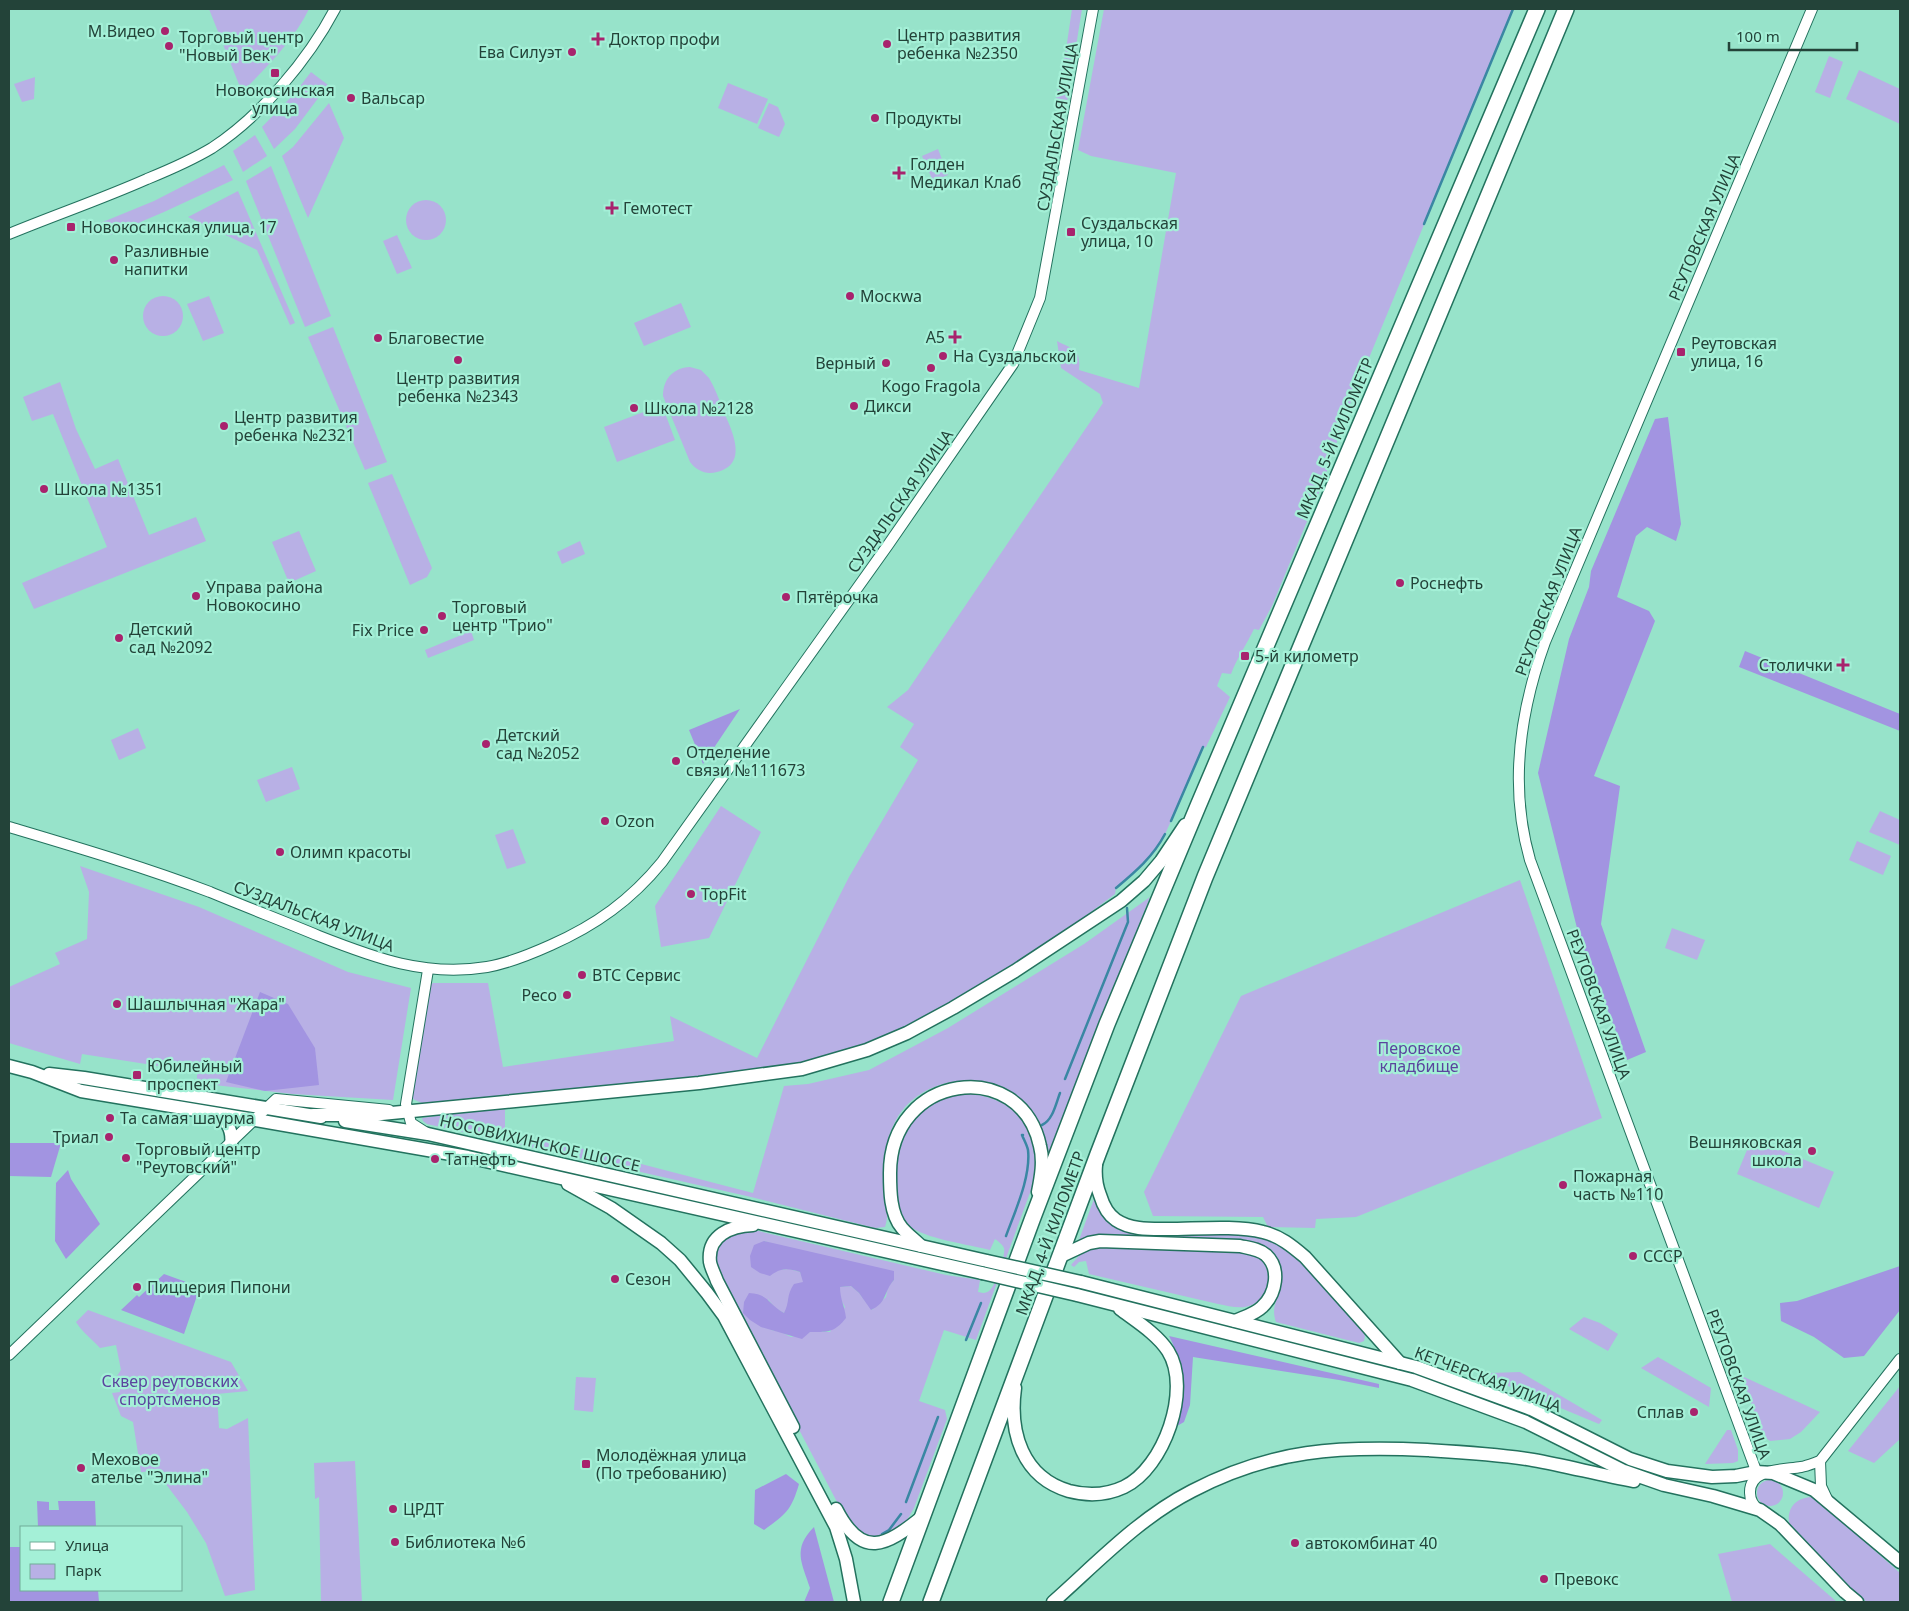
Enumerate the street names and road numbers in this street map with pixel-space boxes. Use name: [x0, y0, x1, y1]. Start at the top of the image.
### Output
street label: СУЗДАЛЬСКАЯ УЛИЦА: [1031, 40, 1083, 213]
street label: РЕУТОВСКАЯ УЛИЦА: [1663, 149, 1745, 304]
street label: МКАД, 5-Й КИЛОМЕТР: [1291, 354, 1379, 522]
street label: СУЗДАЛЬСКАЯ УЛИЦА: [842, 424, 958, 577]
street label: РЕУТОВСКАЯ УЛИЦА: [1509, 523, 1587, 679]
street label: СУЗДАЛЬСКАЯ УЛИЦА: [230, 875, 398, 957]
street label: РЕУТОВСКАЯ УЛИЦА: [1562, 926, 1637, 1083]
street label: НОСОВИХИНСКОЕ ШОССЕ: [438, 1109, 642, 1177]
street label: МКАД, 4-Й КИЛОМЕТР: [1010, 1148, 1090, 1318]
street label: РЕУТОВСКАЯ УЛИЦА: [1702, 1306, 1777, 1463]
street label: КЕТЧЕРСКАЯ УЛИЦА: [1411, 1341, 1565, 1417]

